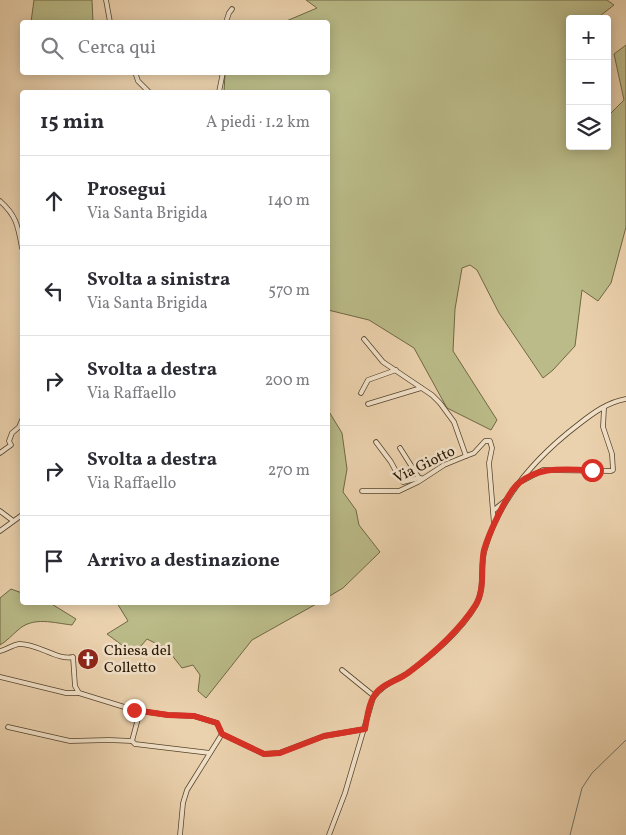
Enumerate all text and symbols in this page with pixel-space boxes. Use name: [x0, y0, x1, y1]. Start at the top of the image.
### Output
map controls: [566, 15, 611, 150]
button: +: [566, 15, 611, 60]
search box: [20, 20, 330, 75]
icon: search: [38, 34, 66, 62]
text: Cerca qui: [78, 35, 156, 61]
button: −: [566, 60, 611, 105]
button: layers: [566, 105, 611, 150]
text: 15 min: [40, 108, 104, 137]
text: A piedi · 1.2 km: [206, 112, 310, 134]
text: Prosegui: [87, 177, 166, 203]
icon: ahead: [40, 187, 68, 215]
text: 140 m: [268, 190, 310, 212]
text: Via Santa Brigida: [87, 203, 208, 225]
text: Svolta a sinistra: [87, 267, 230, 293]
icon: left: [40, 277, 68, 305]
text: 570 m: [268, 280, 310, 302]
text: Via Santa Brigida: [87, 293, 208, 315]
text: Svolta a destra: [87, 357, 217, 383]
icon: right: [40, 367, 68, 395]
text: 200 m: [265, 370, 310, 392]
text: Via Raffaello: [87, 383, 176, 405]
street label: Via Giotto: [390, 441, 459, 489]
text: Svolta a destra: [87, 447, 217, 473]
icon: right: [40, 457, 68, 485]
route start: [581, 459, 604, 482]
text: 270 m: [268, 460, 310, 482]
text: Via Raffaello: [87, 473, 176, 495]
icon: arrive: [40, 547, 68, 575]
text: Arrivo a destinazione: [87, 548, 280, 574]
place label: Chiesa del Colletto: [104, 641, 171, 679]
church icon: Chiesa del Colletto: [76, 647, 100, 671]
route end: [123, 699, 146, 722]

